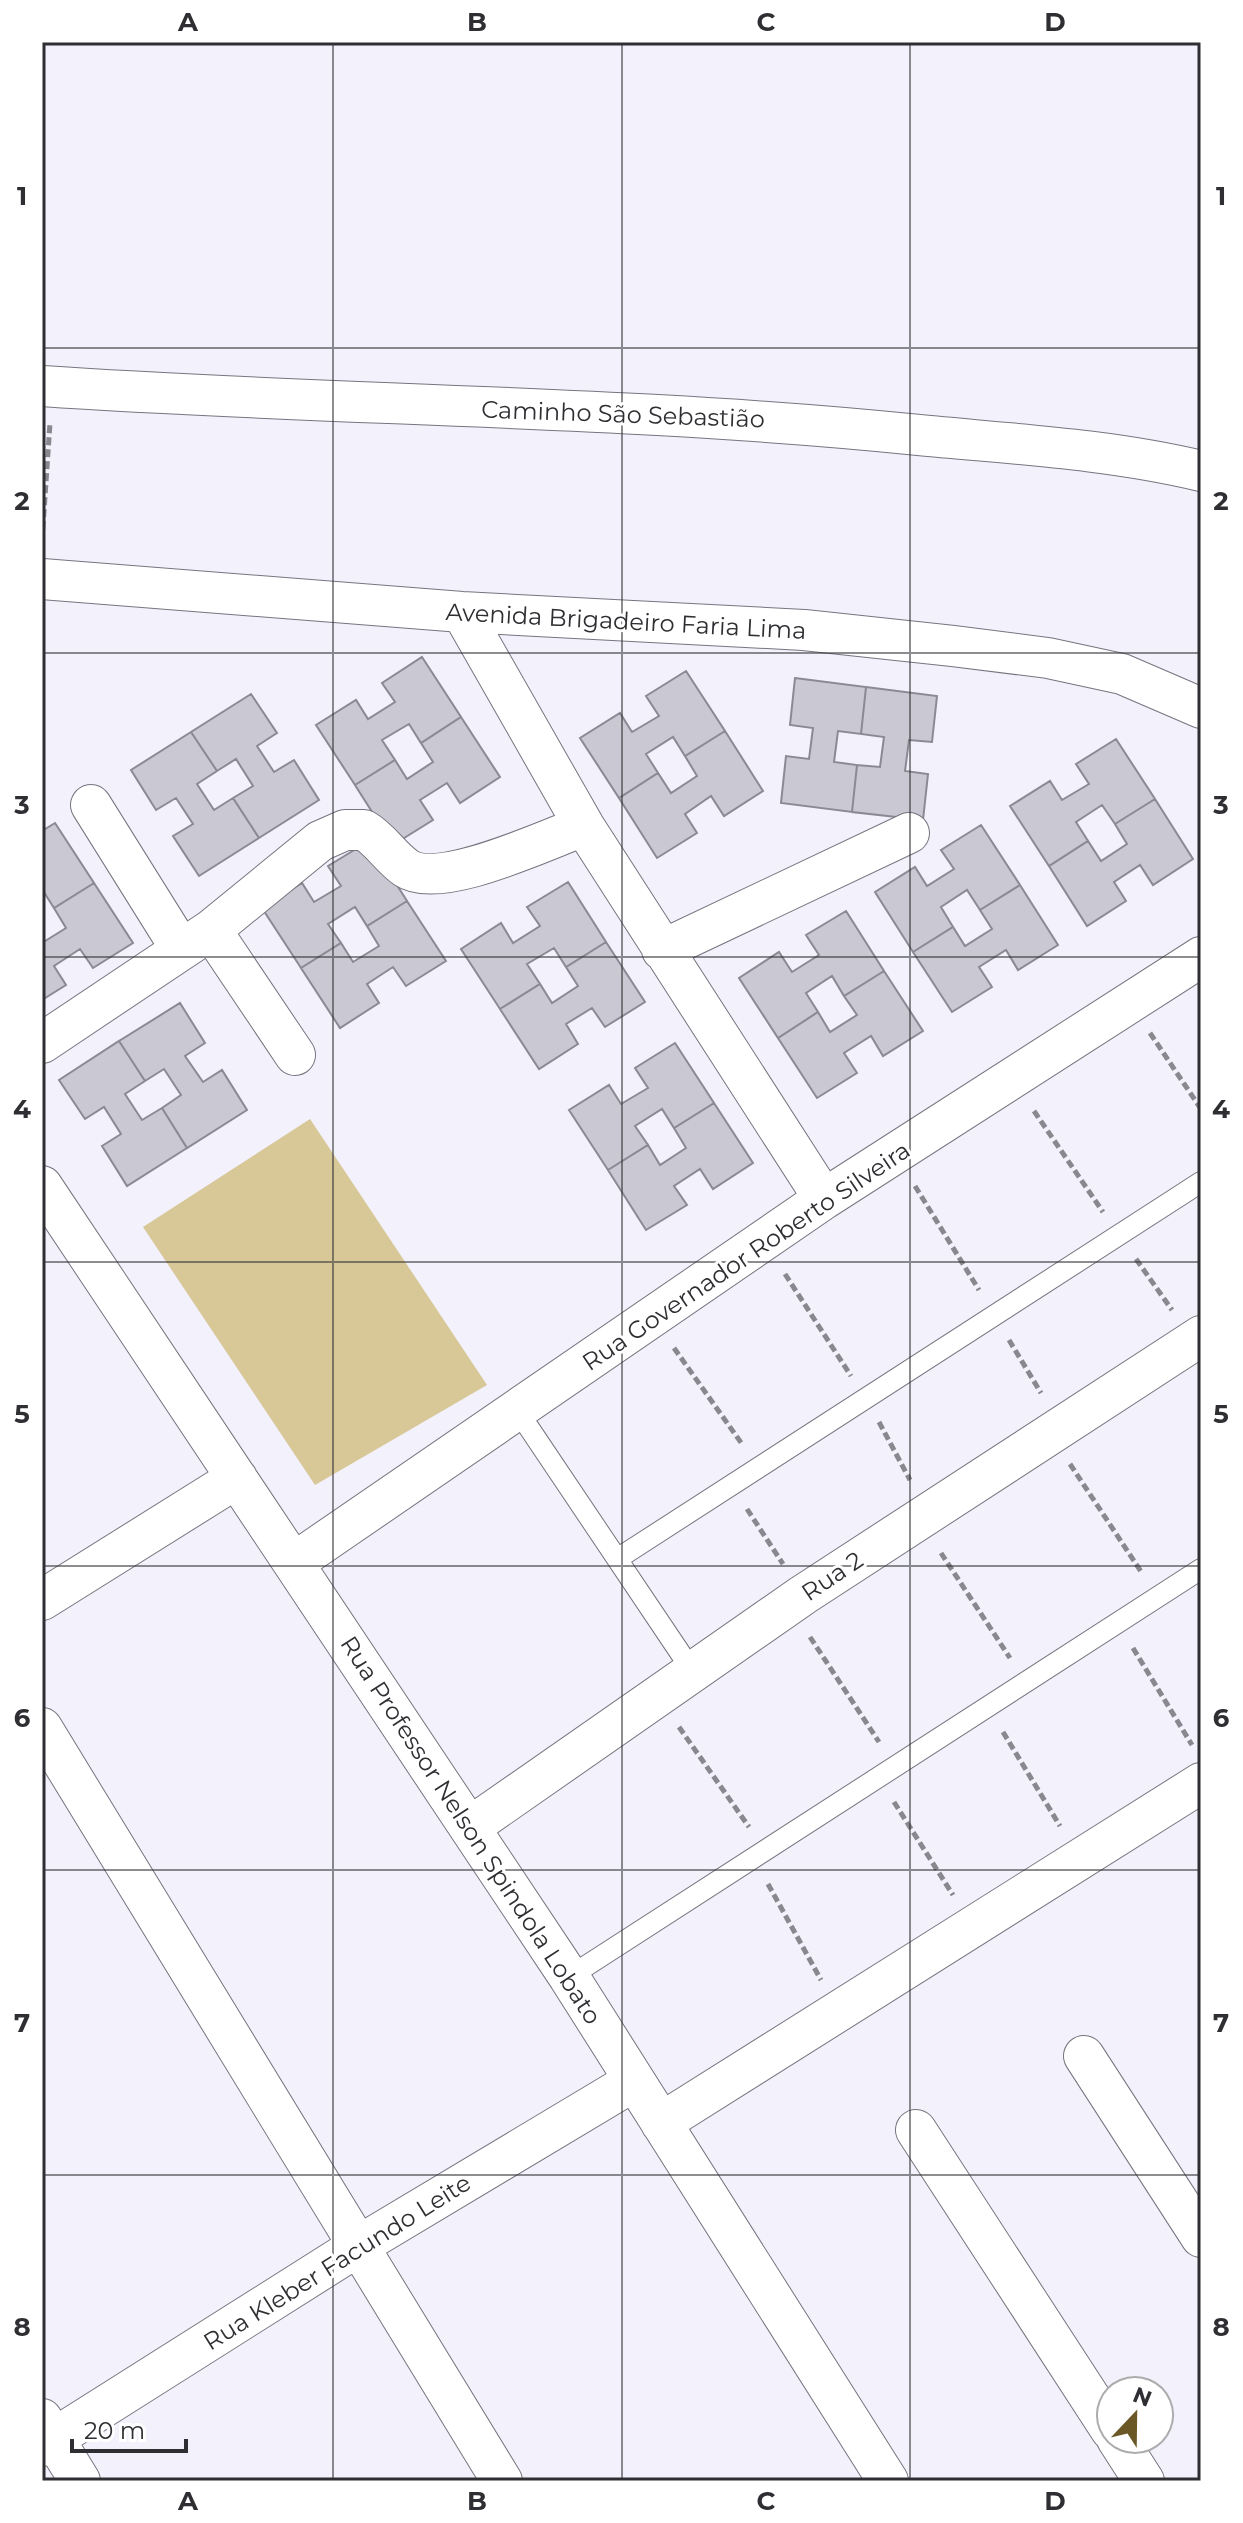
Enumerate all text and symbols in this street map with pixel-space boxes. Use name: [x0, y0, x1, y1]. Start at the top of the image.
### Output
text: A: [177, 6, 199, 38]
text: B: [467, 6, 487, 38]
text: C: [757, 6, 776, 38]
text: D: [1044, 6, 1066, 38]
text: 1: [17, 180, 27, 212]
text: 1: [1216, 180, 1226, 212]
street label: Caminho São Sebastião: [481, 395, 765, 433]
text: 2: [14, 485, 30, 517]
text: 2: [1213, 485, 1229, 517]
street label: Avenida Brigadeiro Faria Lima: [445, 597, 807, 645]
text: 3: [13, 789, 30, 821]
text: 3: [1212, 789, 1229, 821]
text: 4: [13, 1093, 31, 1125]
text: 4: [1212, 1093, 1230, 1125]
street label: Rua Governador Roberto Silveira: [577, 1135, 915, 1377]
text: 5: [14, 1398, 30, 1430]
text: 5: [1213, 1398, 1229, 1430]
street label: Rua 2: [796, 1545, 868, 1607]
street label: Rua Professor Nelson Spindola Lobato: [334, 1630, 608, 2030]
text: 6: [14, 1702, 31, 1734]
text: 6: [1213, 1702, 1230, 1734]
text: 7: [14, 2007, 30, 2039]
text: 7: [1213, 2007, 1229, 2039]
street label: Rua Kleber Facundo Leite: [198, 2168, 476, 2356]
text: 8: [13, 2311, 31, 2343]
text: 8: [1212, 2311, 1230, 2343]
north arrow: [1095, 2375, 1175, 2455]
text: N: [1129, 2381, 1156, 2413]
scale bar: [72, 2403, 186, 2453]
text: 20 m: [84, 2416, 145, 2445]
text: A: [177, 2485, 199, 2517]
text: B: [467, 2485, 487, 2517]
text: C: [757, 2485, 776, 2517]
text: D: [1044, 2485, 1066, 2517]

